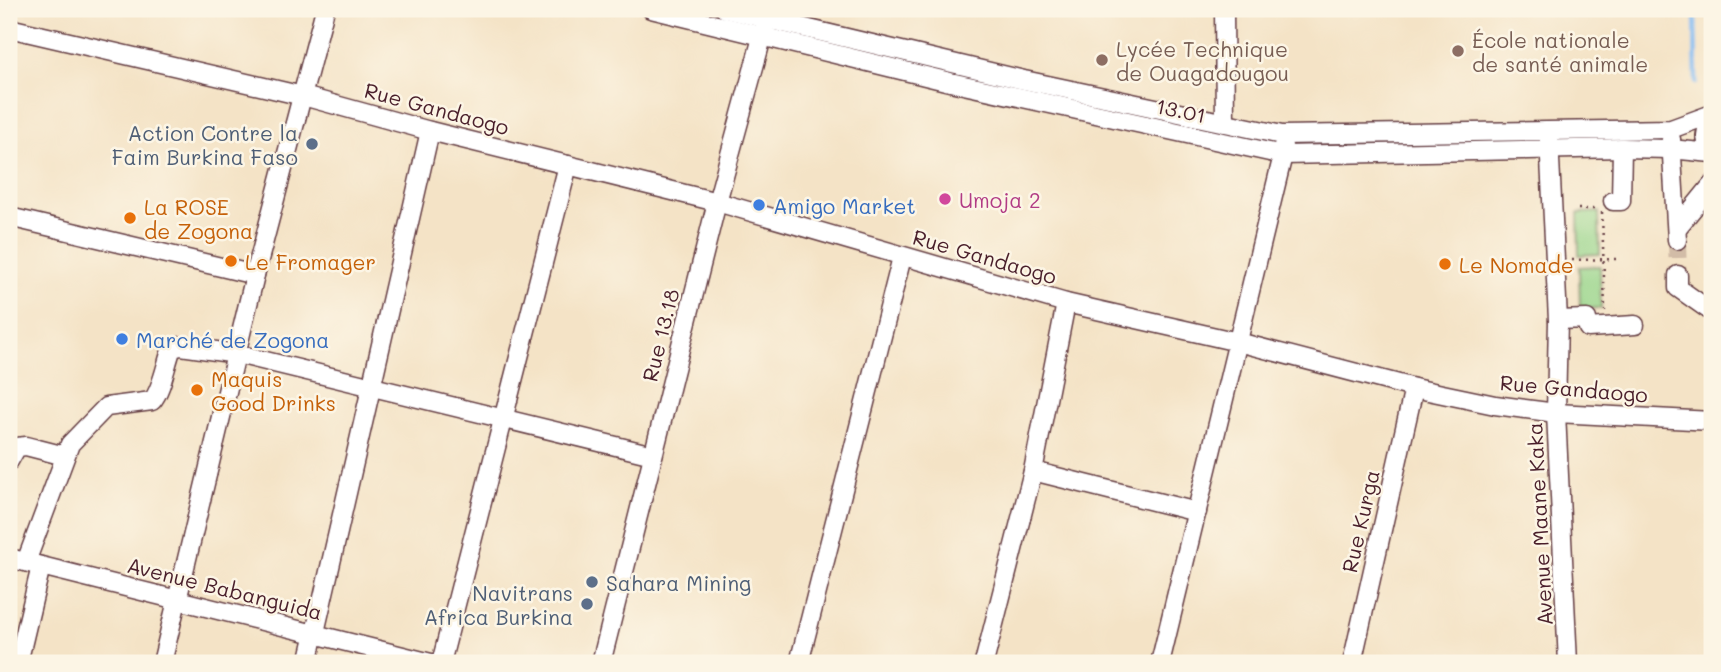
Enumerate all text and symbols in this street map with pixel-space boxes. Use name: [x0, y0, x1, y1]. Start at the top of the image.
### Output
place label: École nationale de santé animale: [1472, 26, 1648, 77]
place label: Lycée Technique de Ouagadougou: [1116, 35, 1289, 86]
marker: École nationale de santé animale: [1450, 43, 1466, 59]
marker: Lycée Technique de Ouagadougou: [1094, 52, 1110, 68]
street label: Rue Gandaogo: [362, 76, 512, 140]
street label: 13.01: [1154, 92, 1208, 128]
place label: Action Contre la Faim Burkina Faso: [112, 119, 298, 170]
marker: Action Contre la Faim Burkina Faso: [304, 136, 320, 152]
place label: Umoja 2: [959, 186, 1041, 213]
marker: Umoja 2: [937, 191, 953, 207]
place label: Amigo Market: [773, 192, 916, 219]
place label: La ROSE de Zogona: [144, 193, 253, 244]
marker: Amigo Market: [751, 197, 767, 213]
marker: La ROSE de Zogona: [122, 210, 138, 226]
street label: Rue Gandaogo: [910, 223, 1060, 289]
place label: Le Fromager: [245, 248, 376, 275]
place label: Le Nomade: [1459, 251, 1574, 278]
marker: Le Fromager: [223, 253, 239, 269]
marker: Le Nomade: [1437, 256, 1453, 272]
street label: Rue 13.18: [635, 286, 685, 384]
place label: Marché de Zogona: [136, 326, 329, 353]
marker: Marché de Zogona: [114, 331, 130, 347]
place label: Maquis Good Drinks: [211, 365, 336, 416]
street label: Rue Gandaogo: [1499, 368, 1649, 408]
marker: Maquis Good Drinks: [189, 382, 205, 398]
street label: Avenue Maane Kaka: [1520, 422, 1558, 626]
street label: Rue Kurga: [1335, 467, 1385, 575]
street label: Avenue Babanguida: [125, 551, 325, 625]
place label: Sahara Mining: [606, 569, 751, 596]
marker: Sahara Mining: [584, 574, 600, 590]
place label: Navitrans Africa Burkina: [424, 579, 573, 630]
marker: Navitrans Africa Burkina: [579, 596, 595, 612]

